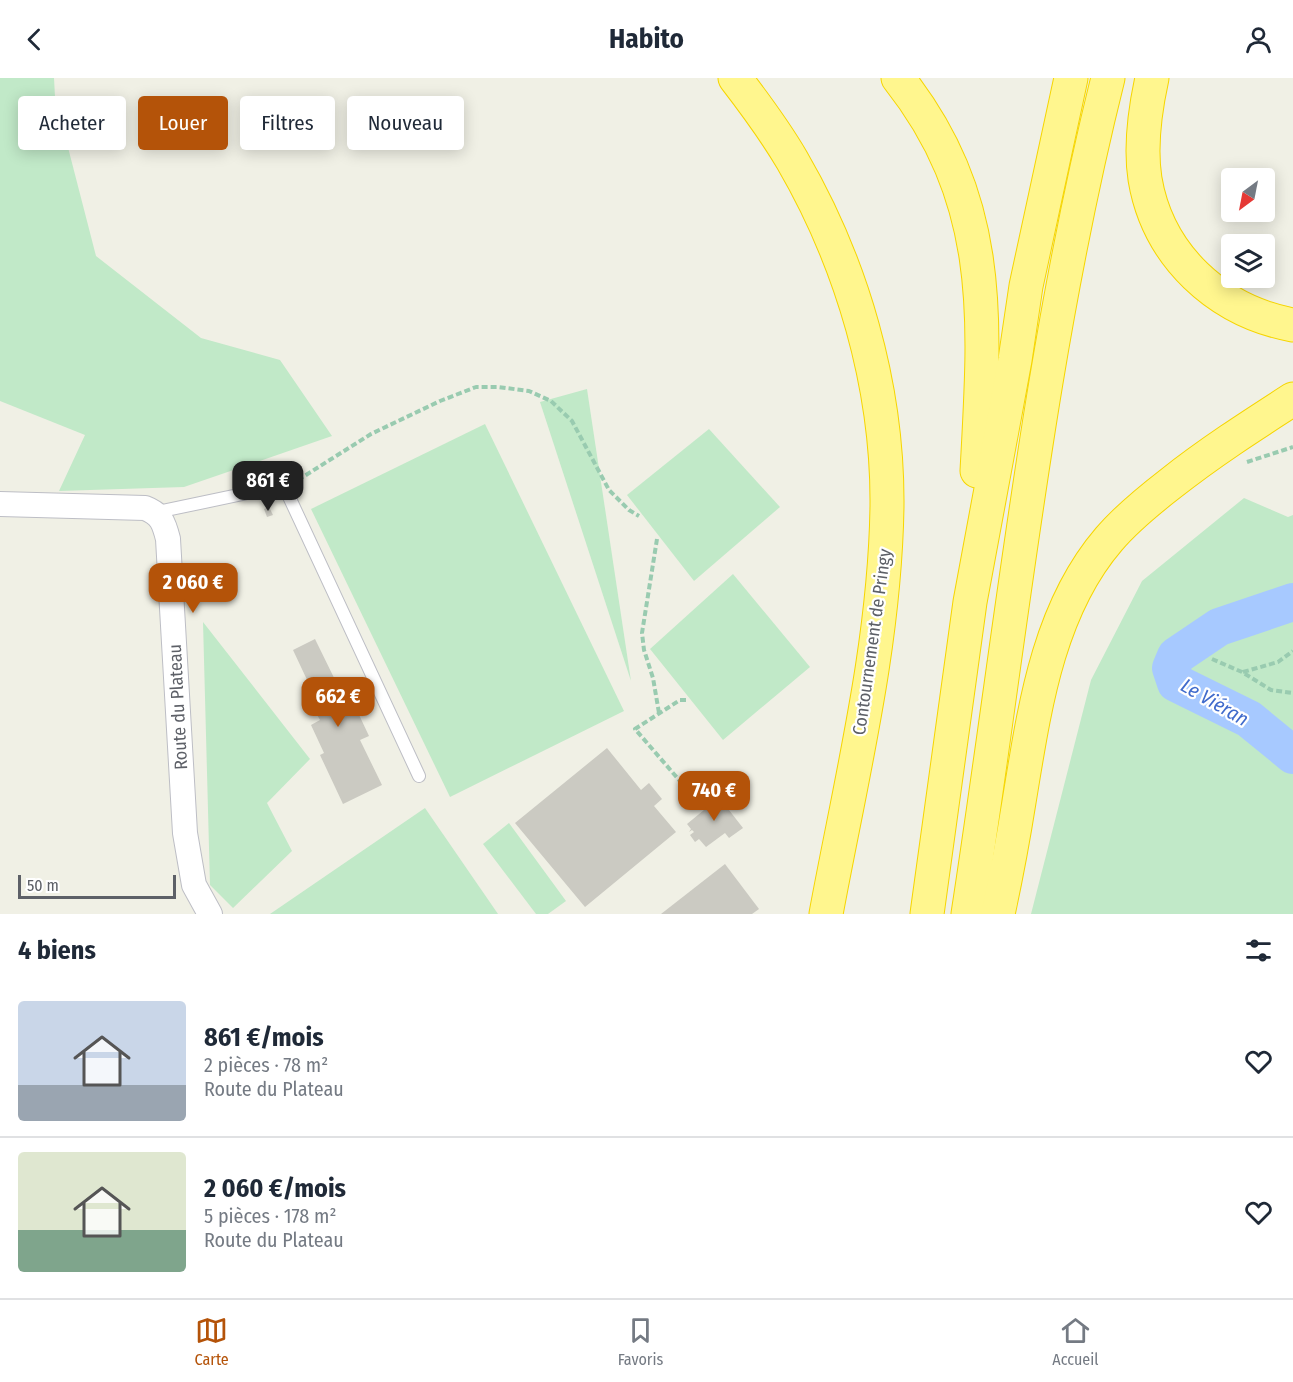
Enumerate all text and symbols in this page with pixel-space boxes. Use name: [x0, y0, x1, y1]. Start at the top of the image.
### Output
icon: back: [18, 23, 51, 56]
text: Habito: [609, 23, 684, 55]
icon: person: [1242, 23, 1275, 56]
chip: Acheter: [18, 96, 126, 150]
chip: Louer: [138, 96, 228, 150]
chip: Filtres: [240, 96, 335, 150]
chip: Nouveau: [347, 96, 464, 150]
north arrow: [1221, 168, 1275, 222]
map controls: [1221, 168, 1275, 288]
button: layers: [1221, 234, 1275, 288]
pin: 861 €: [226, 461, 310, 512]
text: 861 €: [246, 468, 290, 492]
street label: Contournement de Pringy: [848, 547, 896, 737]
pin: 2 060 €: [138, 563, 248, 614]
text: 2 060 €: [163, 570, 223, 594]
street label: Route du Plateau: [164, 644, 192, 770]
water label: Le Viéran: [1177, 673, 1253, 731]
pin: 662 €: [296, 677, 380, 728]
text: 662 €: [316, 684, 360, 708]
pin: 740 €: [672, 771, 756, 822]
text: 740 €: [692, 778, 736, 802]
scale bar: [18, 872, 176, 900]
text: 50 m: [27, 876, 59, 895]
icon: filters: [1242, 934, 1275, 967]
text: 4 biens: [18, 935, 96, 966]
text: 861 €/mois: [204, 1022, 324, 1053]
icon: home: [66, 1025, 138, 1097]
icon: heart: [1242, 1045, 1275, 1078]
text: 2 pièces · 78 m²: [204, 1053, 328, 1077]
text: Route du Plateau: [204, 1077, 344, 1101]
text: 2 060 €/mois: [204, 1173, 346, 1204]
icon: home: [66, 1176, 138, 1248]
icon: heart: [1242, 1196, 1275, 1229]
text: 5 pièces · 178 m²: [204, 1204, 336, 1228]
text: Route du Plateau: [204, 1228, 344, 1252]
tab: Carte: [194, 1314, 229, 1369]
tab: Favoris: [618, 1314, 663, 1369]
tab: Accueil: [1052, 1314, 1099, 1369]

